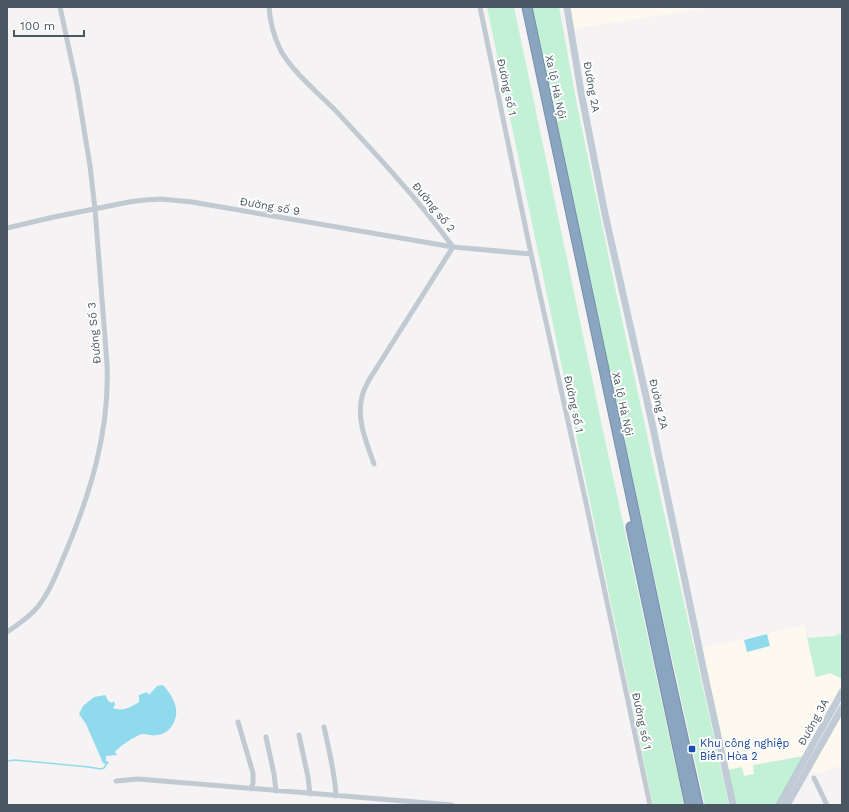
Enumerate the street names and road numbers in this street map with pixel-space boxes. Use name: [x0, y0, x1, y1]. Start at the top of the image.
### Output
street label: Xa lộ Hà Nội: [542, 54, 569, 120]
street label: Đường số 1: [494, 57, 519, 117]
street label: Đường 2A: [581, 61, 602, 114]
street label: Đường số 2: [410, 180, 458, 235]
street label: Đường số 9: [239, 195, 301, 218]
street label: Đường Số 3: [85, 302, 104, 364]
street label: Xa lộ Hà Nội: [609, 371, 636, 437]
street label: Đường số 1: [561, 374, 586, 434]
street label: Đường 2A: [646, 378, 671, 431]
street label: Đường số 1: [629, 691, 654, 751]
street label: Đường 3A: [795, 697, 832, 748]

